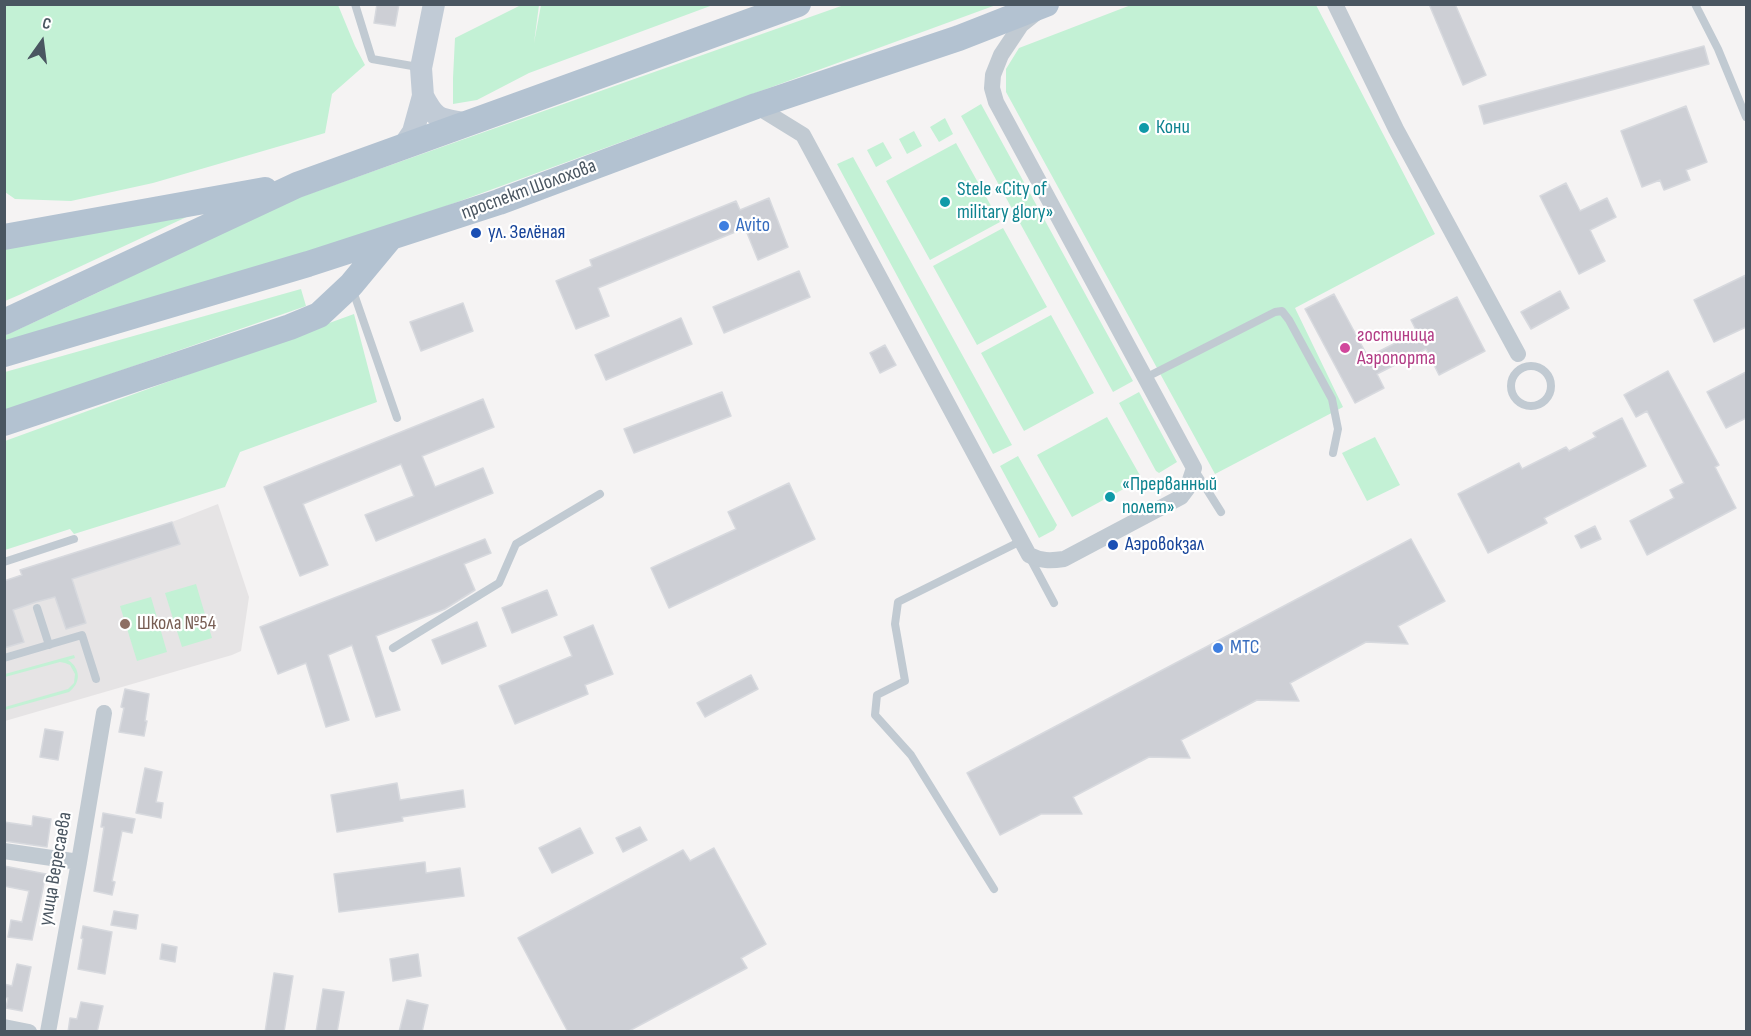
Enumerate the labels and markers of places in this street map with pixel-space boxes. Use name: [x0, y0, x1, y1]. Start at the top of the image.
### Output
place label: Кони: [1156, 116, 1190, 140]
marker: Кони: [1137, 121, 1151, 135]
place label: Stele «Сity of military glory»: [957, 178, 1053, 225]
marker: Stele «Сity of military glory»: [938, 195, 952, 209]
place label: Avito: [736, 214, 770, 238]
marker: Avito: [717, 219, 731, 233]
place label: ул. Зелёная: [488, 221, 565, 245]
marker: ул. Зелёная: [469, 226, 483, 240]
place label: гостиница Аэропорта: [1357, 324, 1436, 371]
marker: гостиница Аэропорта: [1338, 341, 1352, 355]
place label: «Пpepвaнный пoлeт»: [1122, 473, 1217, 520]
marker: «Пpepвaнный пoлeт»: [1103, 490, 1117, 504]
place label: Аэровокзал: [1125, 533, 1204, 557]
marker: Аэровокзал: [1106, 538, 1120, 552]
place label: Школа №54: [137, 612, 216, 636]
marker: Школа №54: [118, 617, 132, 631]
place label: МТС: [1230, 636, 1259, 660]
marker: МТС: [1211, 641, 1225, 655]

